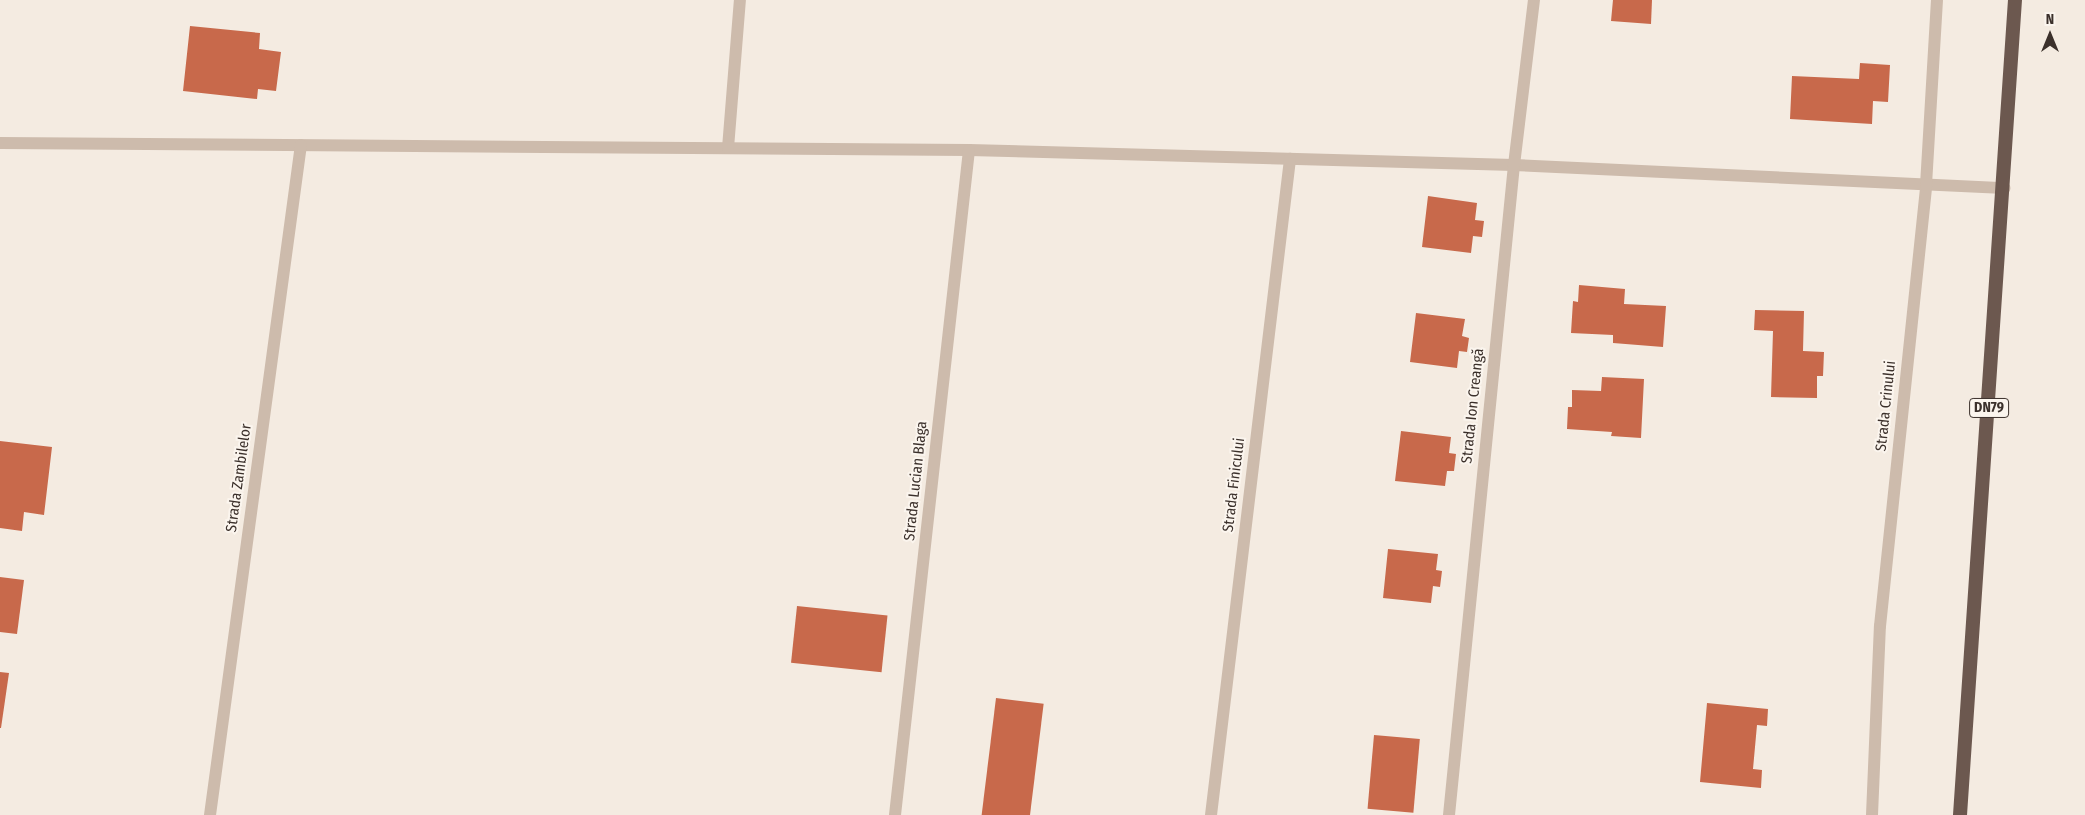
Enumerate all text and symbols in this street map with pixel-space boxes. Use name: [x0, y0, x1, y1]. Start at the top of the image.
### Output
north arrow: [2025, 10, 2075, 60]
text: N: [2046, 11, 2054, 28]
street label: Strada Ion Creangă: [1458, 348, 1488, 464]
street label: Strada Crinului: [1872, 360, 1900, 452]
road number: DN79: [1969, 396, 2009, 419]
street label: Strada Lucian Blaga: [901, 420, 931, 542]
street label: Strada Zambilelor: [222, 423, 256, 533]
street label: Strada Finicului: [1219, 437, 1249, 533]

